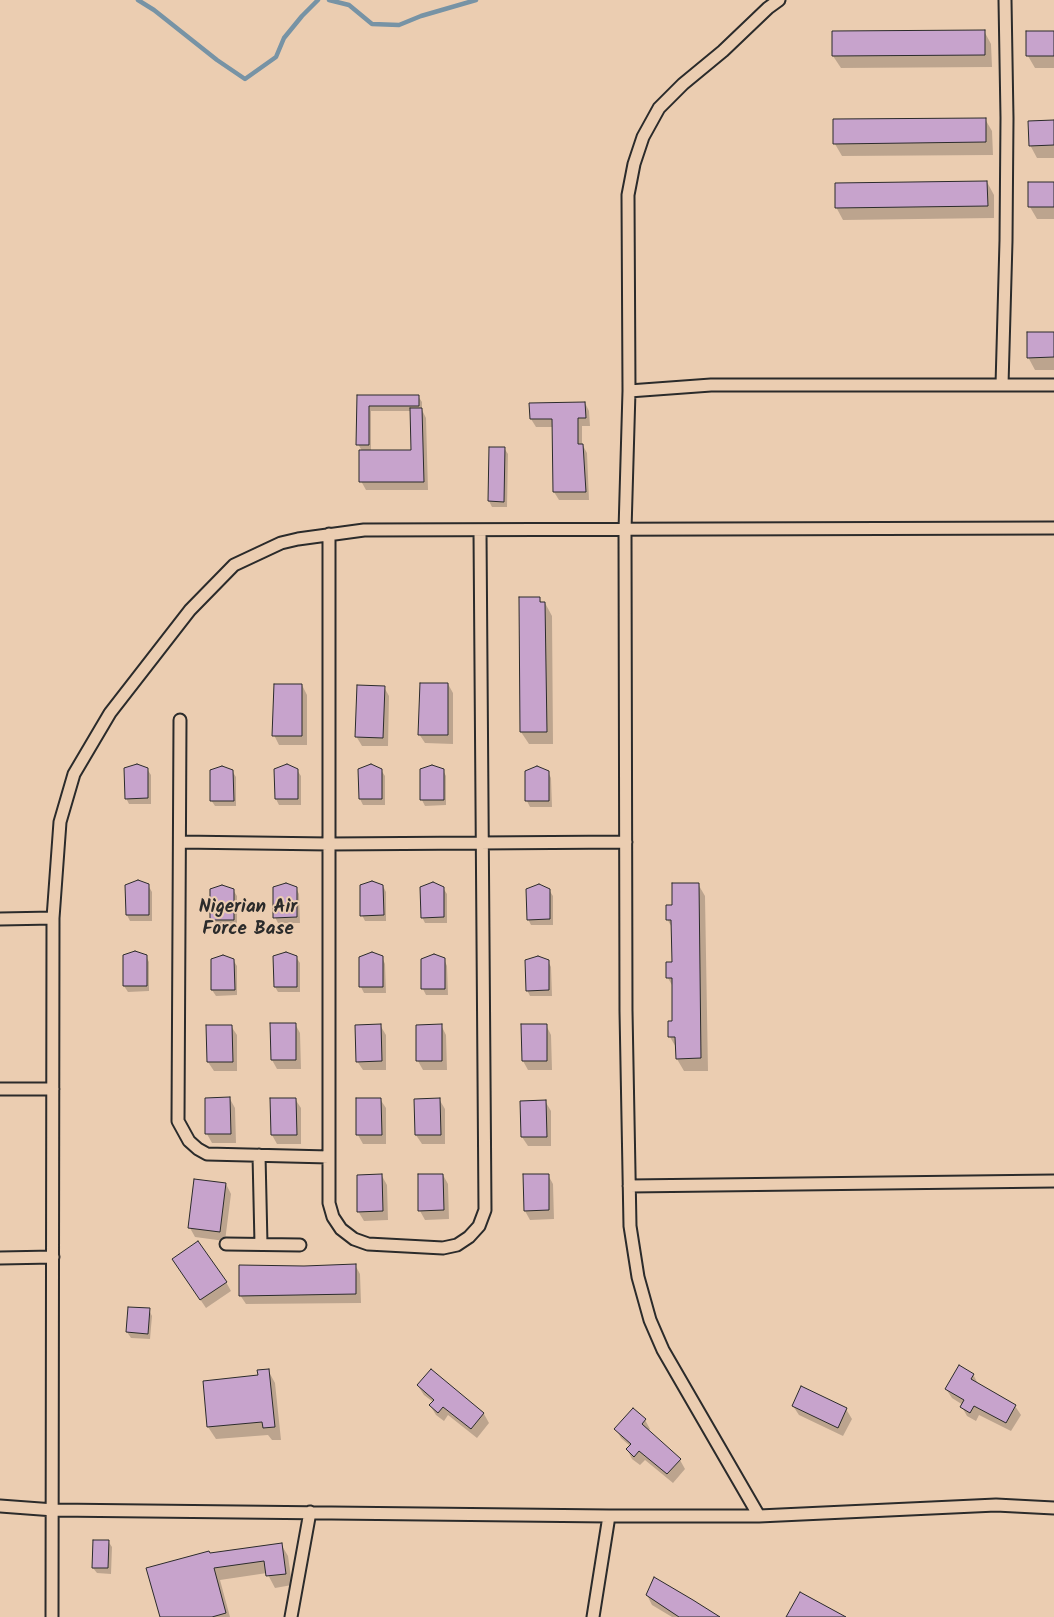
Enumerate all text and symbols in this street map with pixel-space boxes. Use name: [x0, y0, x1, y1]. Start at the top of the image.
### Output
district label: Nigerian Air Force Base: [199, 898, 297, 942]

